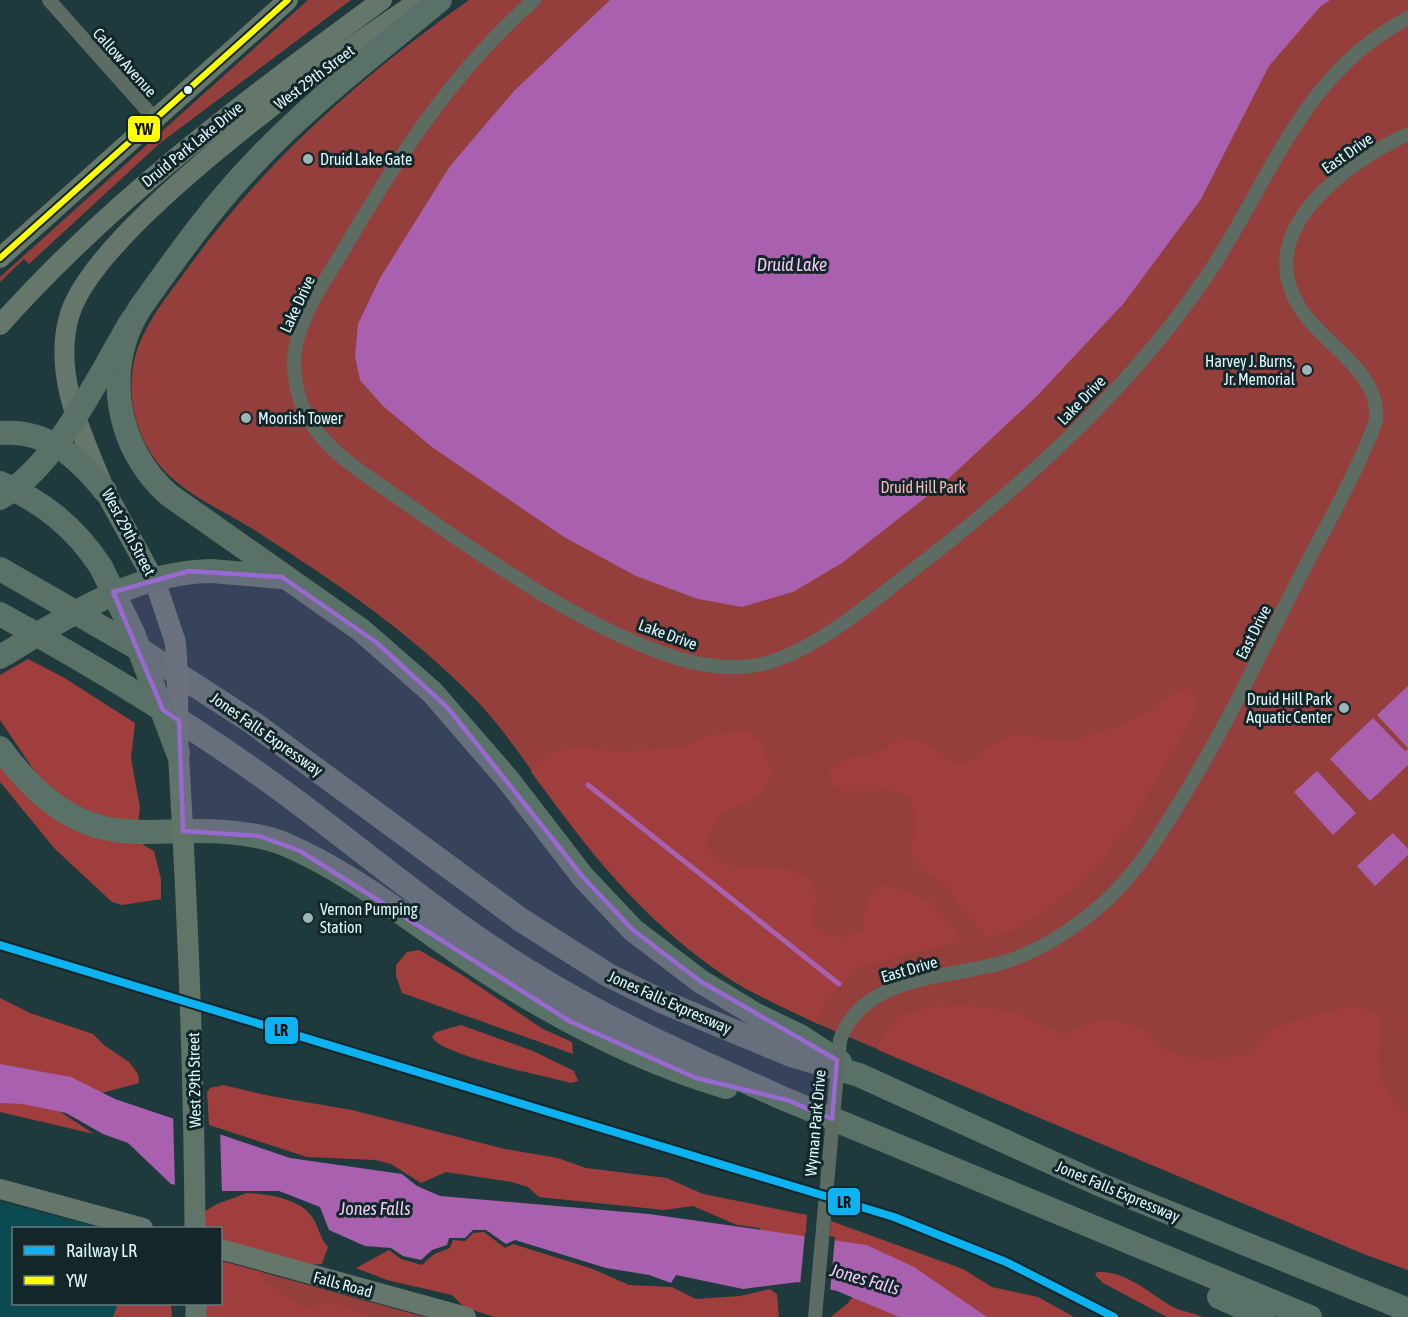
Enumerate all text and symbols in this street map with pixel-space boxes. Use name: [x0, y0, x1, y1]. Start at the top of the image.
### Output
street label: Callow Avenue: [89, 24, 161, 100]
street label: West 29th Street: [270, 41, 358, 113]
unlabelled marker: [182, 84, 194, 96]
street label: Druid Park Lake Drive: [138, 98, 246, 190]
line badge: YW: [127, 115, 161, 143]
text: YW: [134, 120, 154, 138]
street label: East Drive: [1318, 129, 1376, 177]
place label: Druid Lake Gate: [320, 150, 412, 168]
marker: Druid Lake Gate: [301, 152, 315, 166]
water label: Druid Lake: [757, 254, 827, 275]
street label: Lake Drive: [276, 273, 318, 335]
place label: Harvey J. Burns, Jr. Memorial: [1205, 352, 1296, 388]
marker: Harvey J. Burns, Jr. Memorial: [1300, 363, 1314, 377]
street label: Lake Drive: [1053, 372, 1109, 428]
place label: Moorish Tower: [258, 409, 343, 427]
marker: Moorish Tower: [239, 411, 253, 425]
park label: Druid Hill Park: [880, 478, 966, 496]
street label: West 29th Street: [99, 486, 160, 579]
street label: East Drive: [1232, 602, 1274, 662]
street label: Lake Drive: [636, 615, 700, 653]
street label: Jones Falls Expressway: [207, 688, 327, 781]
place label: Druid Hill Park Aquatic Center: [1246, 690, 1332, 727]
marker: Druid Hill Park Aquatic Center: [1337, 701, 1351, 715]
place label: Vernon Pumping Station: [320, 900, 418, 936]
marker: Vernon Pumping Station: [301, 911, 315, 925]
street label: East Drive: [879, 952, 939, 986]
street label: Jones Falls Expressway: [605, 967, 735, 1038]
line badge: LR: [264, 1016, 299, 1045]
text: LR: [274, 1021, 288, 1039]
street label: West 29th Street: [184, 1032, 204, 1128]
street label: Wyman Park Drive: [801, 1069, 830, 1177]
street label: Jones Falls Expressway: [1053, 1157, 1183, 1226]
line badge: LR: [827, 1187, 861, 1216]
text: LR: [837, 1193, 851, 1211]
water label: Jones Falls: [338, 1198, 411, 1219]
legend: [12, 1227, 222, 1305]
text: Railway LR: [66, 1240, 137, 1261]
water label: Jones Falls: [827, 1259, 902, 1299]
street label: Falls Road: [311, 1267, 375, 1301]
text: YW: [66, 1270, 87, 1291]

